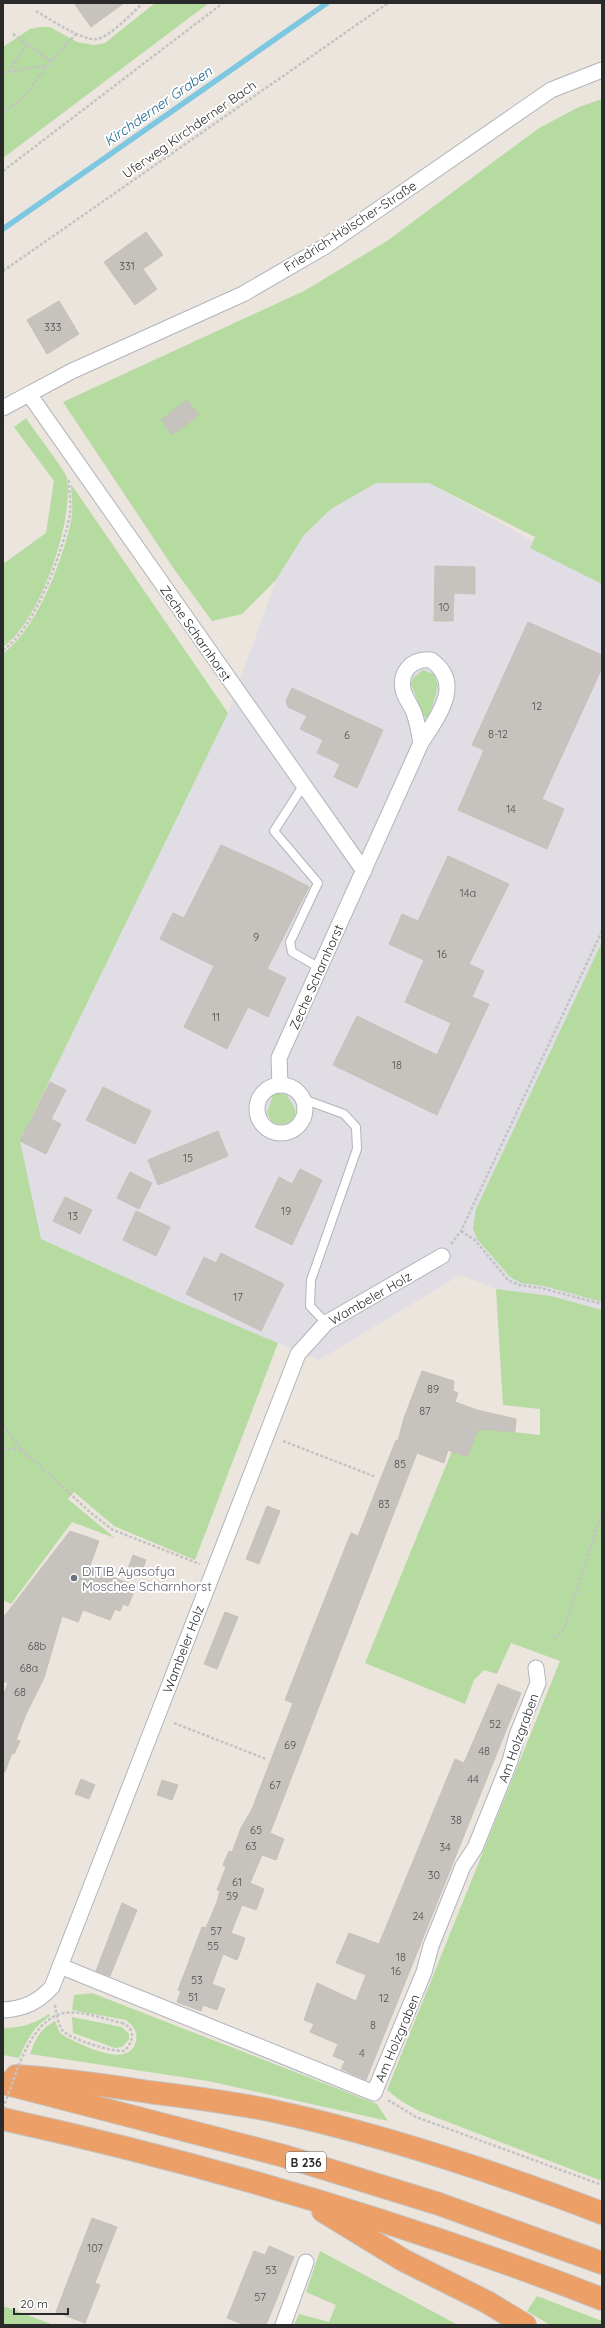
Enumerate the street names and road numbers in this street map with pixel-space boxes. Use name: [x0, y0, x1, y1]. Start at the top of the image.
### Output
street label: Uferweg Kirchderner Bach: [119, 77, 259, 181]
street label: Friedrich-Hölscher-Straße: [281, 177, 419, 275]
street label: Zeche Scharnhorst: [157, 582, 235, 684]
street label: Zeche Scharnhorst: [286, 922, 346, 1032]
street label: Wambeler Holz: [326, 1268, 414, 1328]
street label: Wambeler Holz: [159, 1603, 207, 1695]
street label: Am Holzgraben: [494, 1691, 542, 1785]
street label: Am Holzgraben: [371, 1992, 423, 2084]
road number: B 236: [286, 2152, 326, 2172]

